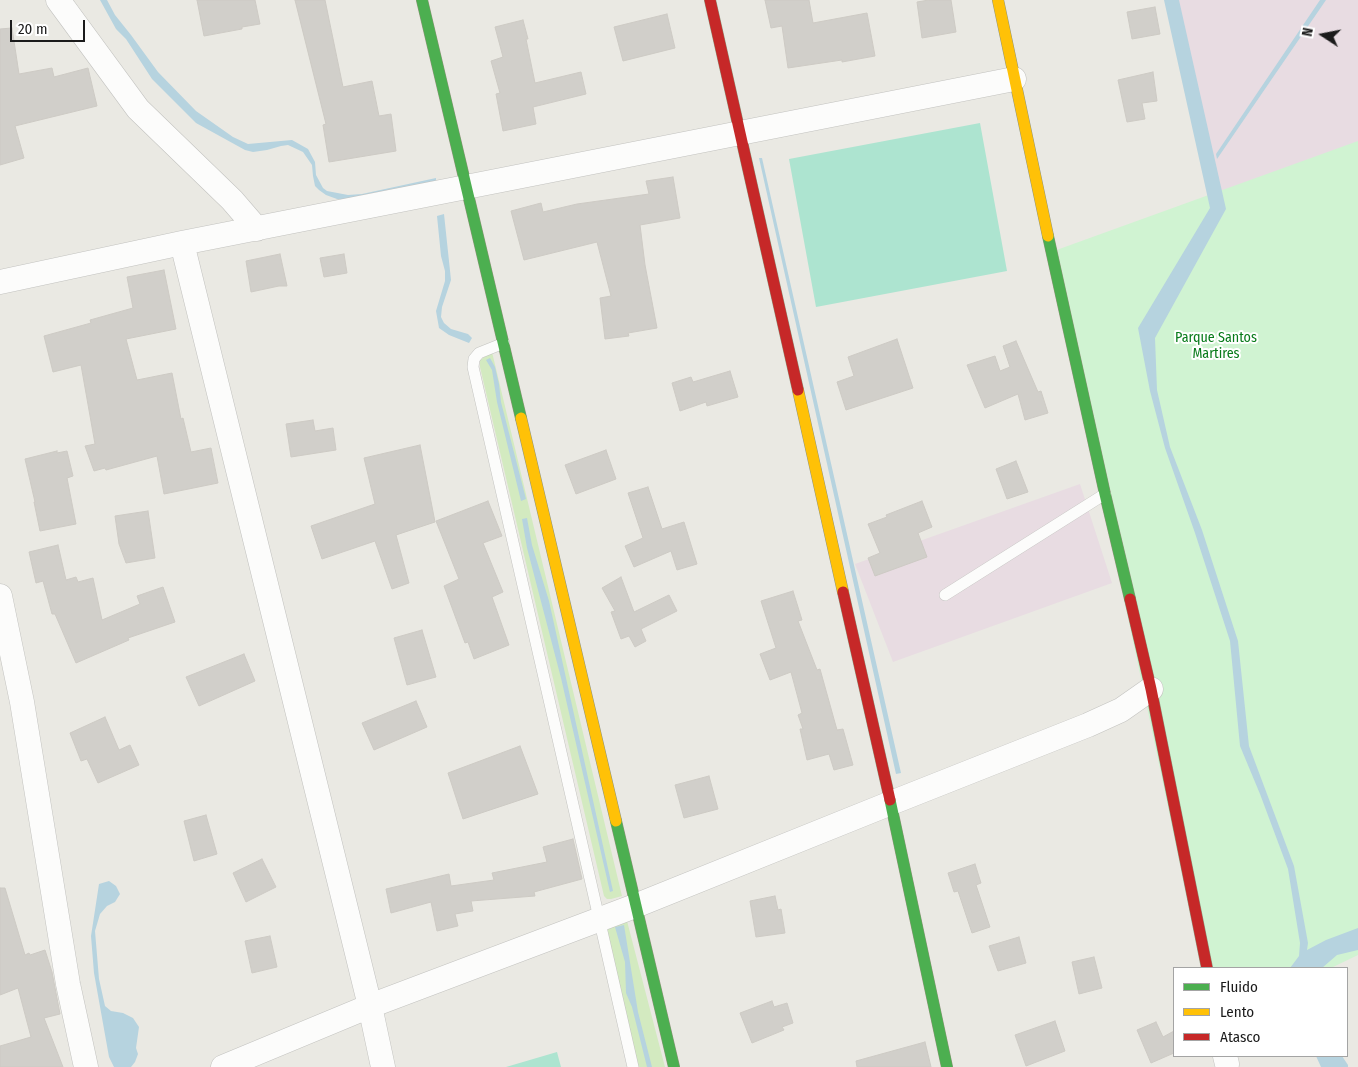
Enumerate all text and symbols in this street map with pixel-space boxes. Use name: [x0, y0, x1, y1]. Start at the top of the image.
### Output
scale bar: [12, 10, 88, 42]
north arrow: [1298, 10, 1348, 60]
text: 20 m: [18, 20, 48, 38]
text: N: [1299, 26, 1317, 38]
park label: Parque Santos Martires: [1175, 330, 1257, 362]
legend: [1173, 967, 1348, 1057]
text: Fluido: [1220, 978, 1258, 996]
text: Lento: [1220, 1003, 1254, 1021]
text: Atasco: [1220, 1028, 1260, 1046]

